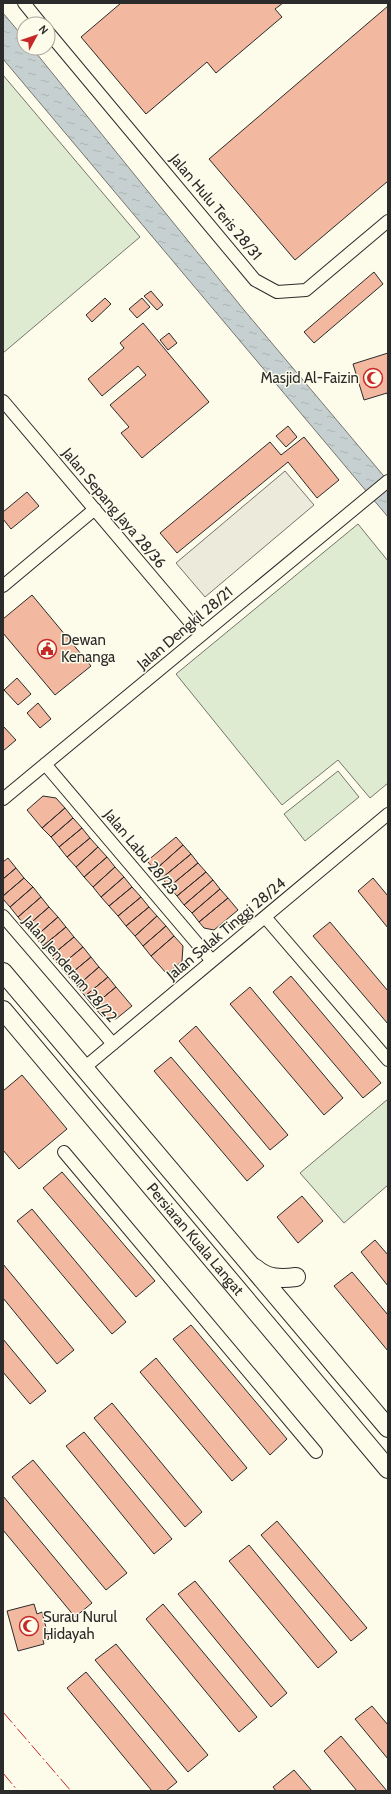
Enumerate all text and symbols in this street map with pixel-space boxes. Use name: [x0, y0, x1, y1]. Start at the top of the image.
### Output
north arrow: [16, 16, 56, 56]
text: N: [36, 22, 52, 37]
street label: Jalan Hulu Teris 28/31: [166, 149, 266, 264]
mosque icon: Masjid Al-Faizin: [362, 367, 384, 389]
place label: Masjid Al-Faizin: [260, 369, 359, 387]
street label: Jalan Sepang Jaya 28/36: [58, 443, 170, 572]
street label: Jalan Dengkil 28/21: [133, 583, 236, 674]
place label: Dewan Kenanga: [61, 631, 116, 666]
public building icon: Dewan Kenanga: [36, 638, 58, 660]
street label: Jalan Labu 28/23: [100, 805, 182, 898]
street label: Jalan Salak Tinggi 28/24: [162, 874, 289, 985]
street label: Jalan Jenderam 28/22: [18, 911, 121, 1026]
street label: Persiaran Kuala Langat: [143, 1179, 247, 1299]
place label: Surau Nurul Hidayah: [43, 1608, 117, 1643]
mosque icon: Surau Nurul Hidayah: [18, 1615, 40, 1637]

